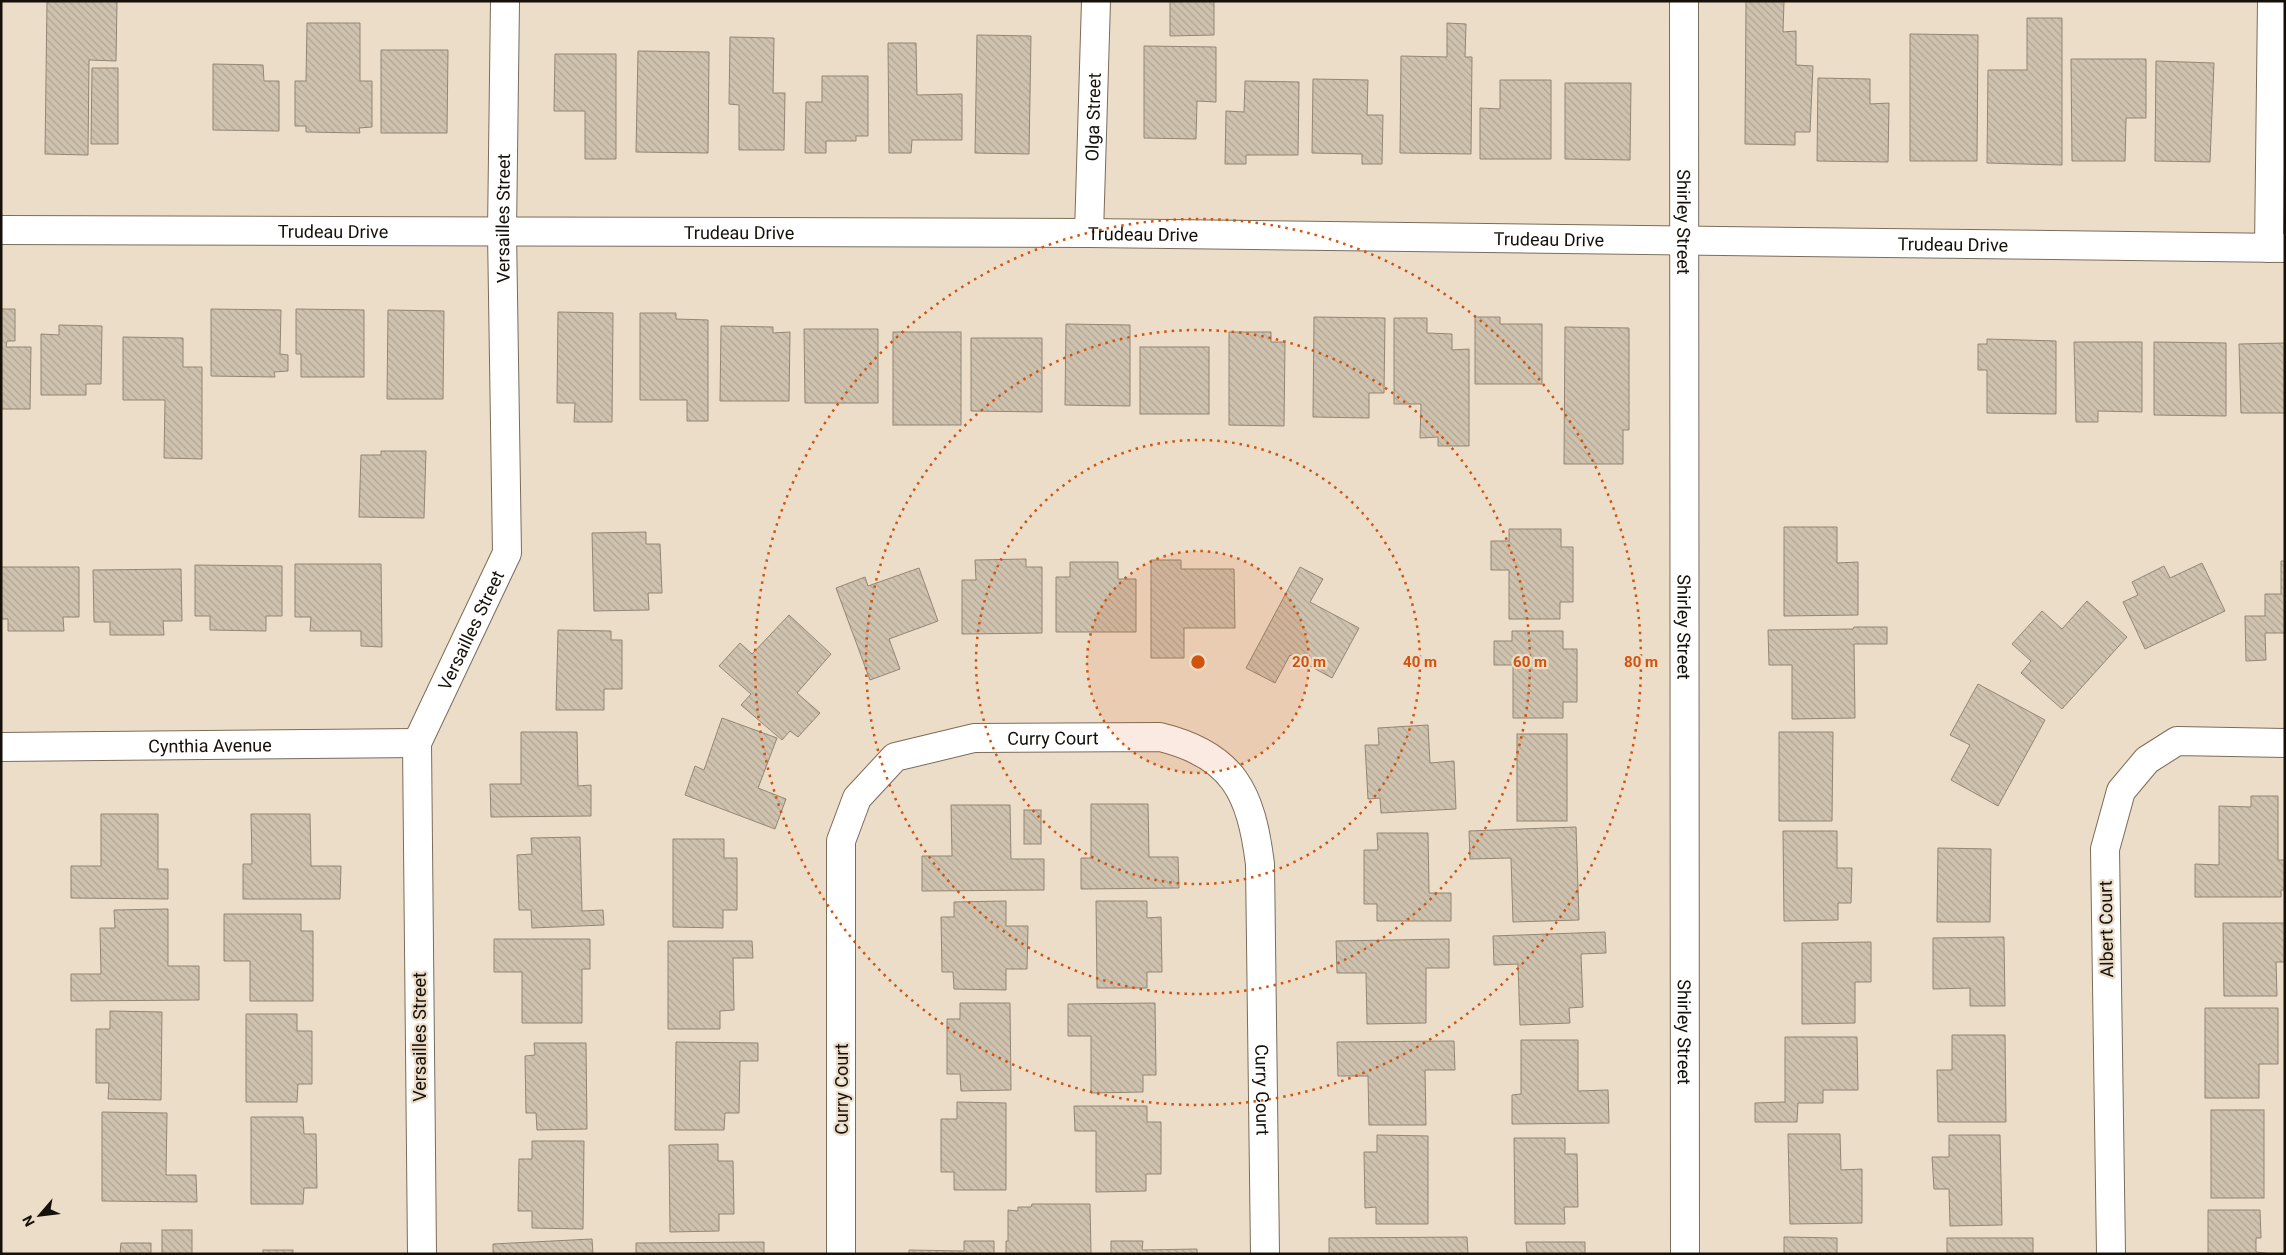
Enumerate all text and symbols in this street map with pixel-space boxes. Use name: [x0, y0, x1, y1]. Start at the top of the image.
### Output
street label: Olga Street: [1081, 72, 1104, 162]
street label: Versailles Street: [491, 153, 514, 283]
street label: Shirley Street: [1674, 169, 1695, 275]
street label: Trudeau Drive: [278, 220, 388, 242]
street label: Trudeau Drive: [684, 221, 794, 243]
street label: Trudeau Drive: [1088, 222, 1198, 245]
street label: Trudeau Drive: [1494, 228, 1604, 250]
street label: Trudeau Drive: [1898, 233, 2008, 255]
street label: Versailles Street: [433, 567, 508, 693]
street label: Shirley Street: [1674, 574, 1695, 680]
centre of rings: [1189, 653, 1207, 671]
text: 20 m: [1292, 653, 1326, 671]
text: 40 m: [1403, 653, 1437, 671]
text: 60 m: [1513, 653, 1547, 671]
text: 80 m: [1624, 653, 1658, 671]
street label: Curry Court: [1007, 727, 1099, 748]
street label: Cynthia Avenue: [148, 734, 272, 756]
street label: Albert Court: [2095, 880, 2117, 978]
street label: Versailles Street: [409, 972, 430, 1102]
street label: Shirley Street: [1674, 979, 1695, 1085]
street label: Curry Court: [831, 1043, 852, 1135]
street label: Curry Court: [1252, 1044, 1274, 1136]
north arrow: [15, 1190, 65, 1240]
text: N: [19, 1213, 38, 1229]

